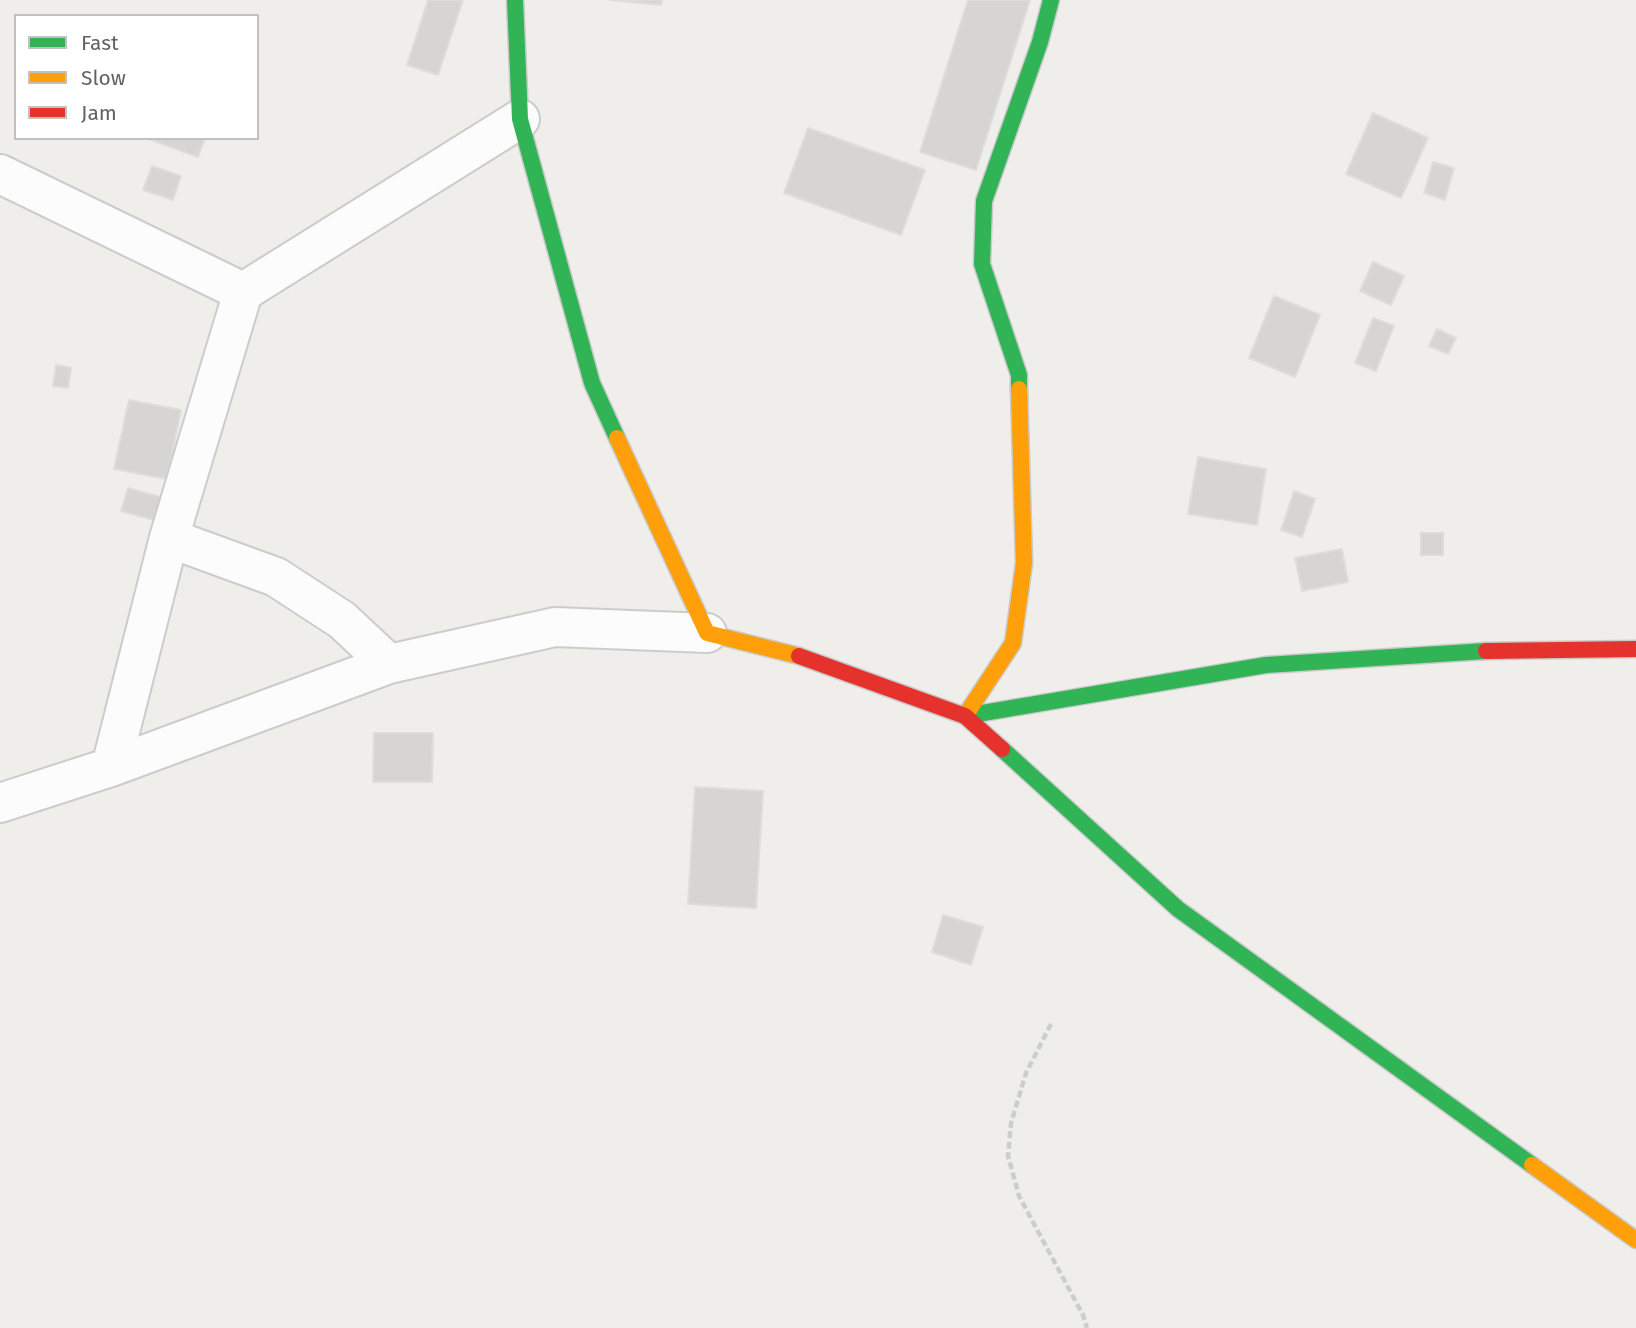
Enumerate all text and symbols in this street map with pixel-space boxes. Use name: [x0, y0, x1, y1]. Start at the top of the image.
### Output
legend: [14, 14, 259, 140]
text: Fast: [81, 30, 119, 56]
text: Slow: [81, 65, 126, 91]
text: Jam: [81, 100, 117, 126]

